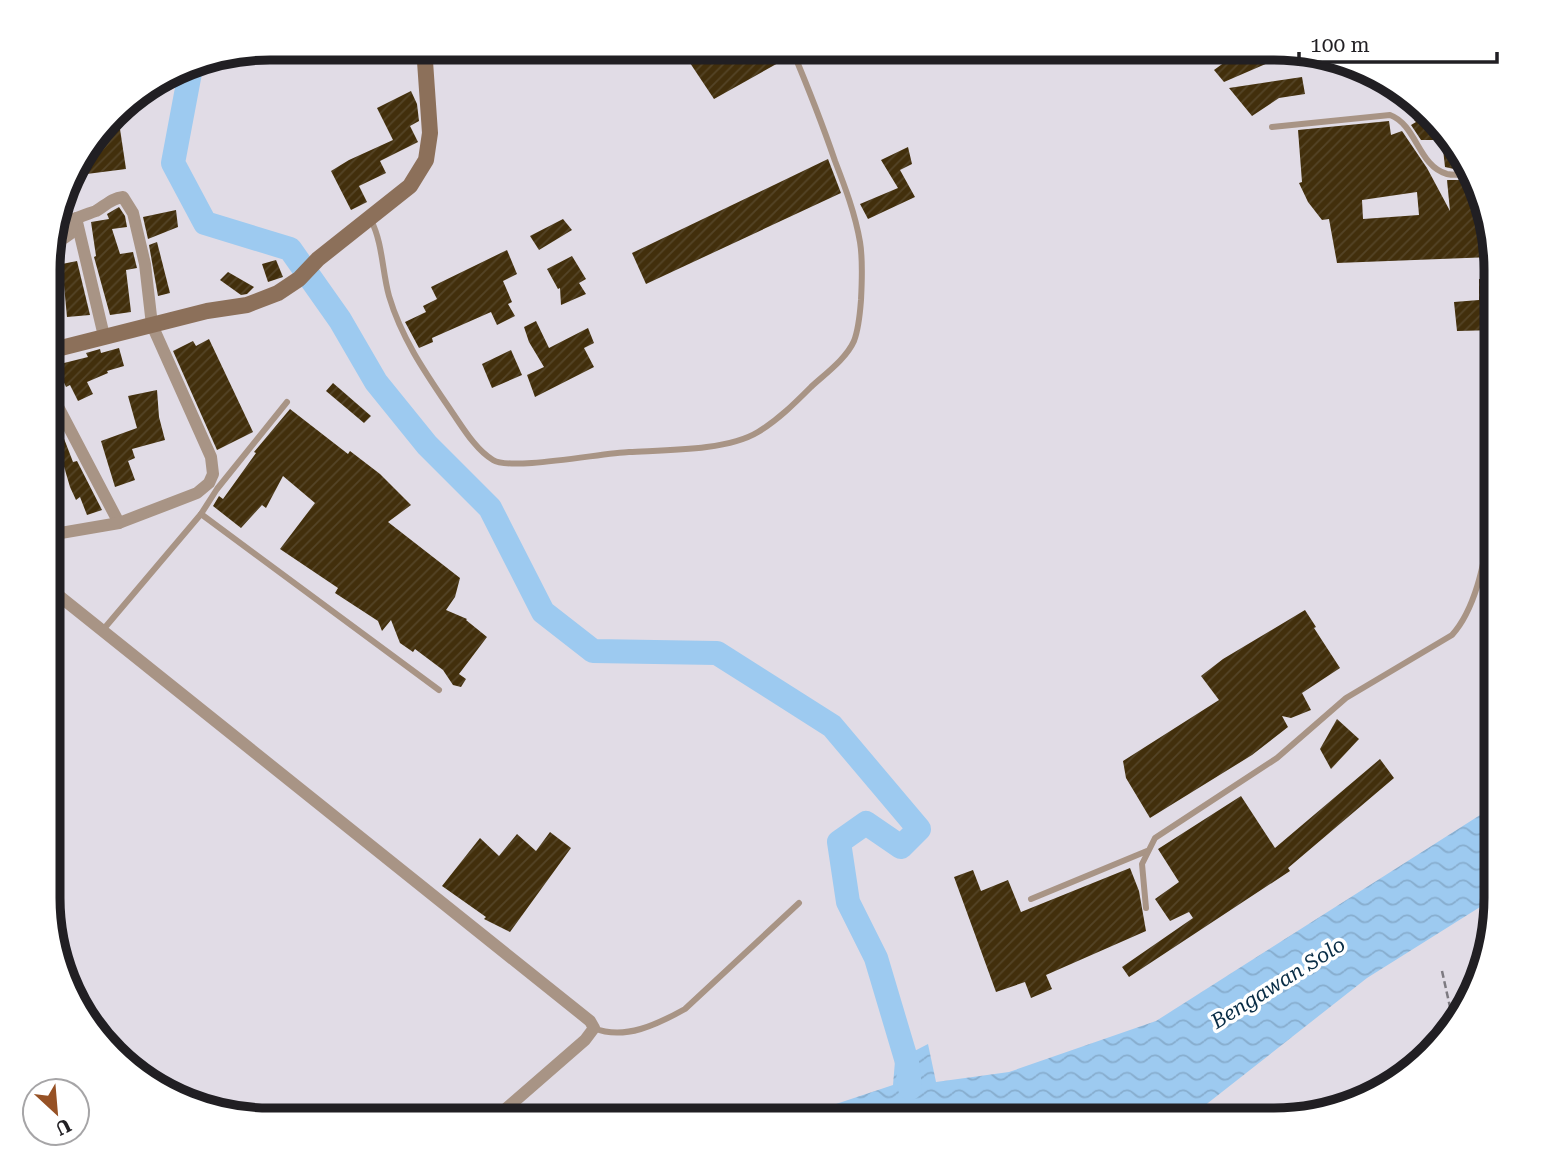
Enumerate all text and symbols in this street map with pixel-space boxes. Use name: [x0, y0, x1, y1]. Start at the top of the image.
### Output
scale bar: [1299, 21, 1497, 65]
text: 100 m: [1310, 33, 1370, 57]
water label: Bengawan Solo: [1206, 932, 1349, 1034]
north arrow: [21, 1077, 91, 1147]
text: U: [51, 1113, 75, 1141]

